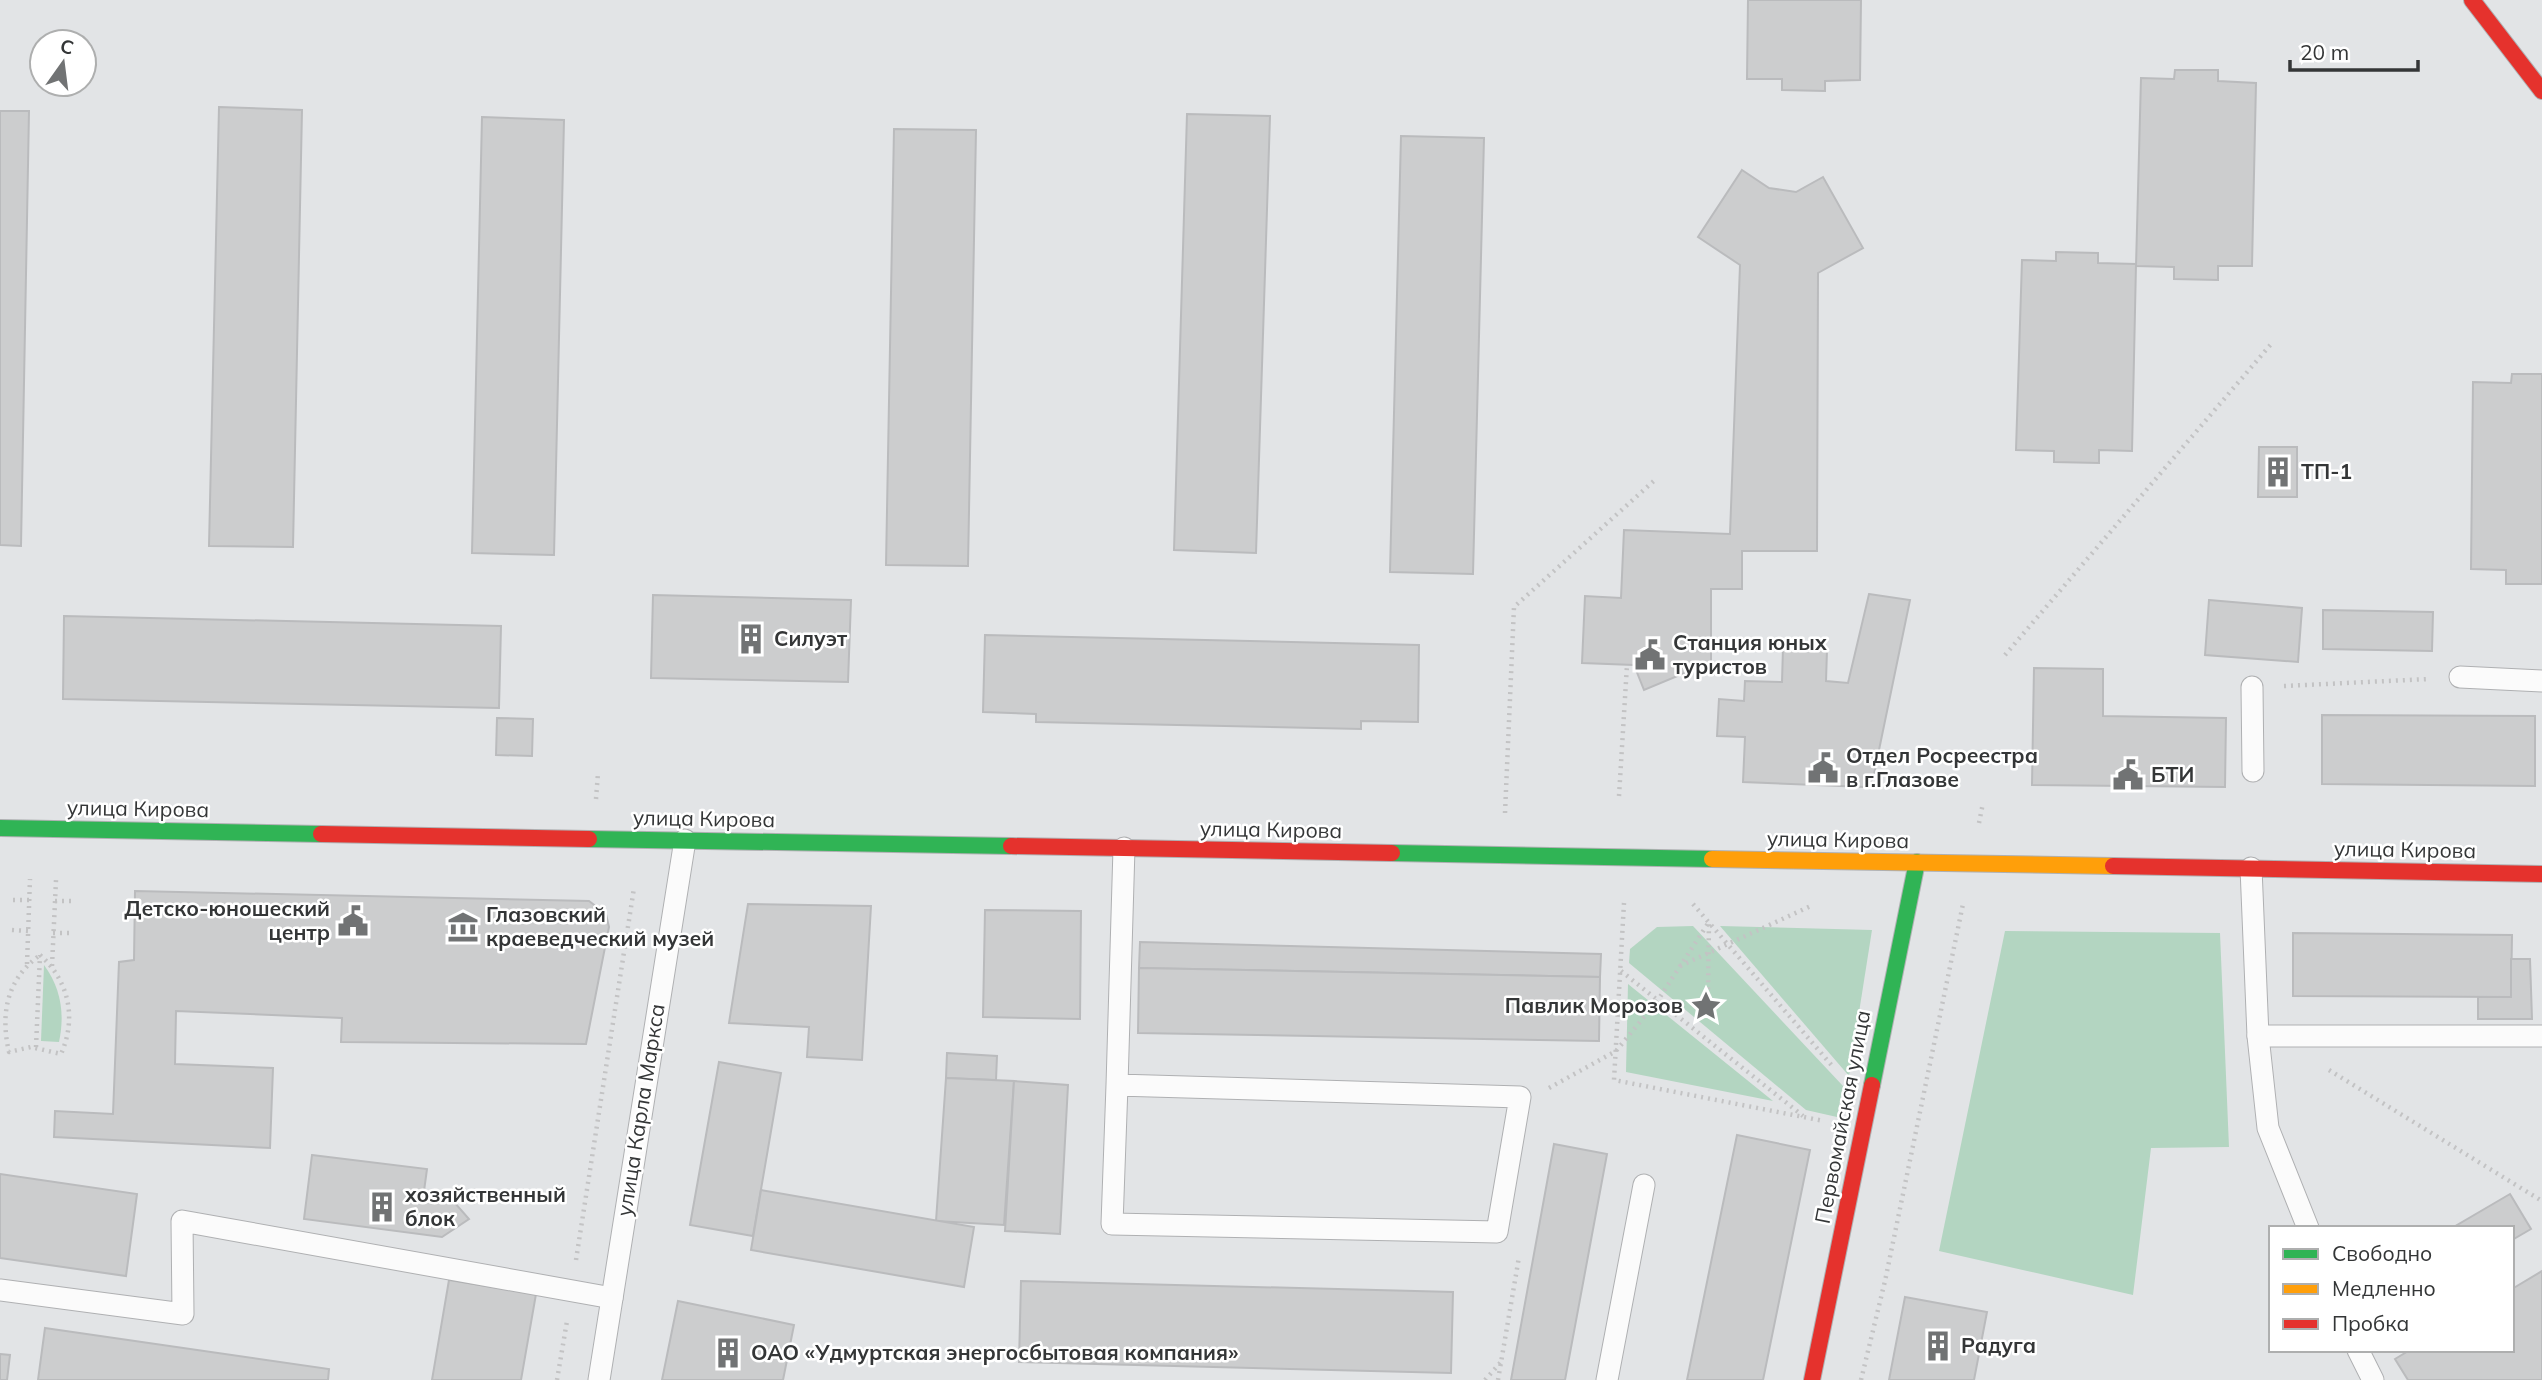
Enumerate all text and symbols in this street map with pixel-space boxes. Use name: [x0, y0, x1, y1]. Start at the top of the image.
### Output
north arrow: [28, 28, 98, 98]
scale bar: [2290, 28, 2418, 72]
text: С: [58, 33, 76, 60]
text: 20 m: [2300, 39, 2349, 65]
building icon: ТП-1: [2261, 455, 2295, 489]
place label: ТП-1: [2301, 458, 2352, 484]
building icon: Силуэт: [734, 622, 768, 656]
place label: Силуэт: [774, 625, 848, 651]
place label: Станция юных туристов: [1673, 629, 1827, 679]
public building icon: Станция юных туристов: [1633, 638, 1667, 672]
place label: Отдел Росреестра в г.Глазове: [1846, 742, 2038, 792]
public building icon: Отдел Росреестра в г.Глазове: [1806, 751, 1840, 785]
public building icon: БТИ: [2111, 758, 2145, 792]
place label: БТИ: [2151, 761, 2194, 787]
street label: улица Кирова: [67, 794, 209, 822]
street label: улица Кирова: [633, 804, 775, 832]
street label: улица Кирова: [1200, 815, 1342, 843]
street label: улица Кирова: [1767, 825, 1909, 853]
street label: улица Кирова: [2334, 835, 2476, 863]
place label: Детско-юношеский центр: [124, 895, 330, 945]
place label: Глазовский краеведческий музей: [486, 901, 714, 951]
public building icon: Детско-юношеский центр: [336, 904, 370, 938]
museum icon: Глазовский краеведческий музей: [446, 910, 480, 944]
place icon: Павлик Морозов: [1689, 989, 1723, 1023]
place label: Павлик Морозов: [1505, 992, 1683, 1018]
street label: улица Карла Маркса: [610, 1002, 670, 1218]
street label: Первомайская улица: [1809, 1008, 1875, 1226]
place label: хозяйственный блок: [404, 1181, 566, 1231]
building icon: хозяйственный блок: [365, 1190, 399, 1224]
legend: [2269, 1226, 2514, 1352]
text: Свободно: [2332, 1240, 2432, 1266]
text: Медленно: [2332, 1275, 2436, 1301]
text: Пробка: [2332, 1310, 2409, 1336]
building icon: Радуга: [1921, 1329, 1955, 1363]
place label: Радуга: [1961, 1332, 2036, 1358]
building icon: ОАО «Удмуртская энергосбытовая компания»: [711, 1336, 745, 1370]
place label: ОАО «Удмуртская энергосбытовая компания»: [751, 1339, 1238, 1365]

